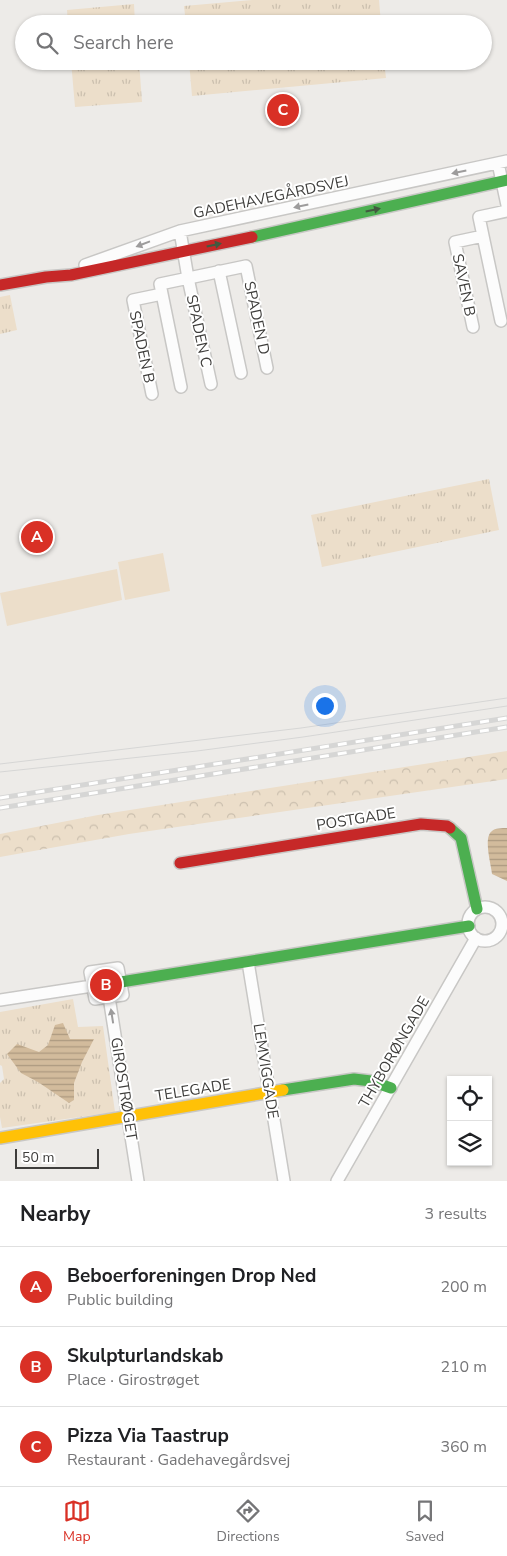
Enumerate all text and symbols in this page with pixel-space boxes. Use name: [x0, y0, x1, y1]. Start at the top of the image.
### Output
search box: [15, 15, 492, 70]
icon: search: [33, 29, 61, 57]
text: Search here: [73, 30, 174, 56]
pin: C: [267, 91, 299, 129]
one-way arrow: [451, 168, 467, 176]
street label: GADEHAVEGÅRDSVEJ: [191, 170, 351, 223]
one-way arrow: [293, 202, 308, 210]
one-way arrow: [366, 206, 381, 214]
one-way arrow: [136, 241, 150, 249]
one-way arrow: [207, 241, 222, 249]
street label: SAVEN B: [448, 252, 480, 318]
street label: SPADEN D: [239, 279, 275, 357]
street label: SPADEN C: [182, 293, 216, 369]
street label: SPADEN B: [125, 309, 159, 385]
pin: A: [21, 518, 53, 556]
your location: [312, 693, 338, 719]
street label: POSTGADE: [315, 803, 397, 835]
pin: B: [90, 966, 122, 1004]
street label: THYBORØNGADE: [354, 993, 434, 1111]
one-way arrow: [108, 1007, 116, 1023]
street label: LEMVIGGADE: [249, 1022, 283, 1120]
street label: GIROSTRØGET: [106, 1036, 142, 1142]
street label: TELEGADE: [154, 1074, 232, 1106]
map controls: [447, 1076, 492, 1166]
button: locate: [447, 1076, 492, 1121]
button: layers: [447, 1121, 492, 1166]
scale bar: [15, 1146, 99, 1169]
text: 50 m: [22, 1148, 54, 1167]
text: Nearby: [20, 1200, 90, 1228]
text: 3 results: [425, 1203, 487, 1225]
text: Beboerforeningen Drop Ned: [67, 1263, 316, 1289]
text: A: [30, 1276, 42, 1298]
text: 200 m: [440, 1276, 487, 1298]
text: Public building: [67, 1289, 173, 1311]
text: Skulpturlandskab: [67, 1343, 223, 1369]
text: B: [30, 1356, 42, 1378]
text: 210 m: [440, 1356, 487, 1378]
text: Place · Girostrøget: [67, 1369, 199, 1391]
text: Pizza Via Taastrup: [67, 1423, 229, 1449]
text: C: [31, 1436, 41, 1458]
text: 360 m: [440, 1436, 487, 1458]
text: Restaurant · Gadehavegårdsvej: [67, 1449, 290, 1471]
tab: Map: [63, 1497, 91, 1546]
tab: Directions: [217, 1497, 280, 1546]
tab: Saved: [405, 1497, 444, 1546]

